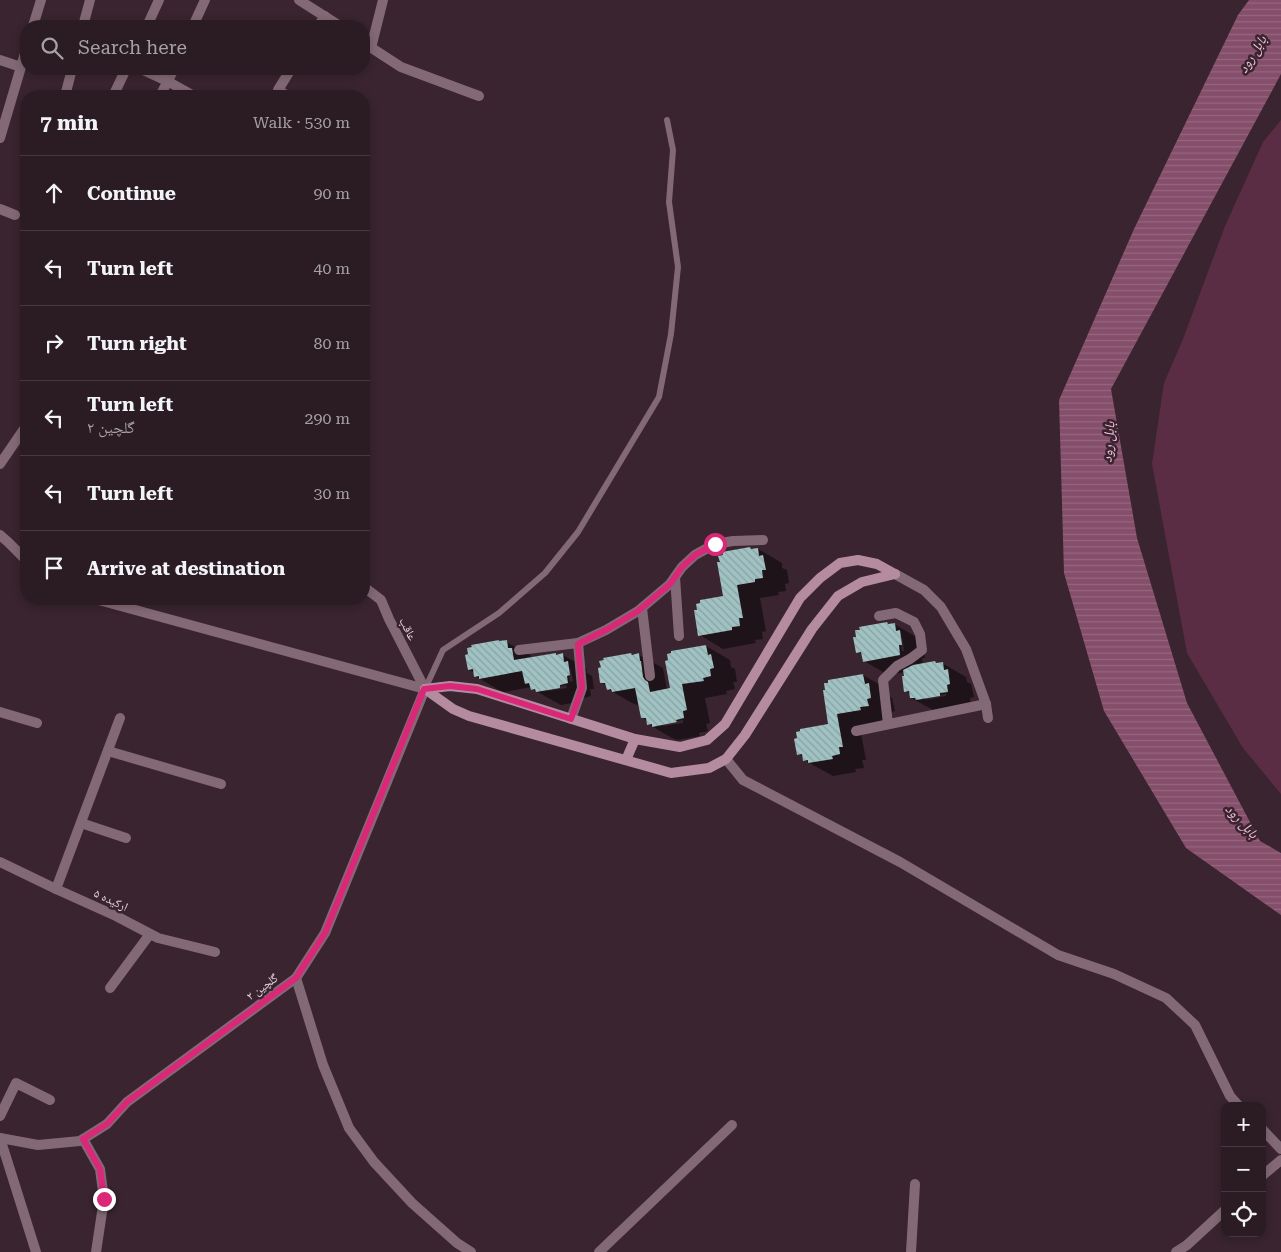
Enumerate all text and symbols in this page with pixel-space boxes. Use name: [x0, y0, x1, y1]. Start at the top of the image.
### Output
search box: [20, 20, 370, 75]
water label: بابل رود: [1234, 32, 1271, 76]
icon: search: [38, 34, 66, 62]
text: Search here: [78, 36, 187, 59]
text: 7 min: [40, 111, 98, 135]
text: Walk · 530 m: [253, 113, 350, 132]
icon: ahead: [40, 179, 68, 207]
text: Continue: [87, 182, 176, 205]
text: 90 m: [313, 184, 350, 203]
icon: left: [40, 254, 68, 282]
text: Turn left: [87, 257, 173, 280]
text: 40 m: [313, 259, 350, 278]
icon: right: [40, 329, 68, 357]
text: Turn right: [87, 332, 187, 355]
text: 80 m: [313, 334, 350, 353]
text: Turn left: [87, 393, 173, 416]
icon: left: [40, 404, 68, 432]
text: 290 m: [304, 409, 350, 428]
text: گلچین ۲: [87, 418, 135, 437]
water label: بابل رود: [1099, 421, 1118, 463]
icon: left: [40, 479, 68, 507]
text: Turn left: [87, 482, 173, 505]
text: 30 m: [313, 484, 350, 503]
route start: [704, 533, 727, 556]
icon: arrive: [40, 554, 68, 582]
text: Arrive at destination: [87, 557, 285, 580]
street label: عاقب: [396, 615, 420, 643]
water label: بابل رود: [1222, 801, 1262, 842]
street label: ارکیده ۵: [92, 886, 130, 914]
street label: گلچین ۲: [243, 971, 281, 1003]
map controls: [1221, 1102, 1266, 1237]
button: +: [1221, 1102, 1266, 1147]
button: −: [1221, 1147, 1266, 1192]
route end: [93, 1188, 116, 1211]
button: locate: [1221, 1192, 1266, 1237]

